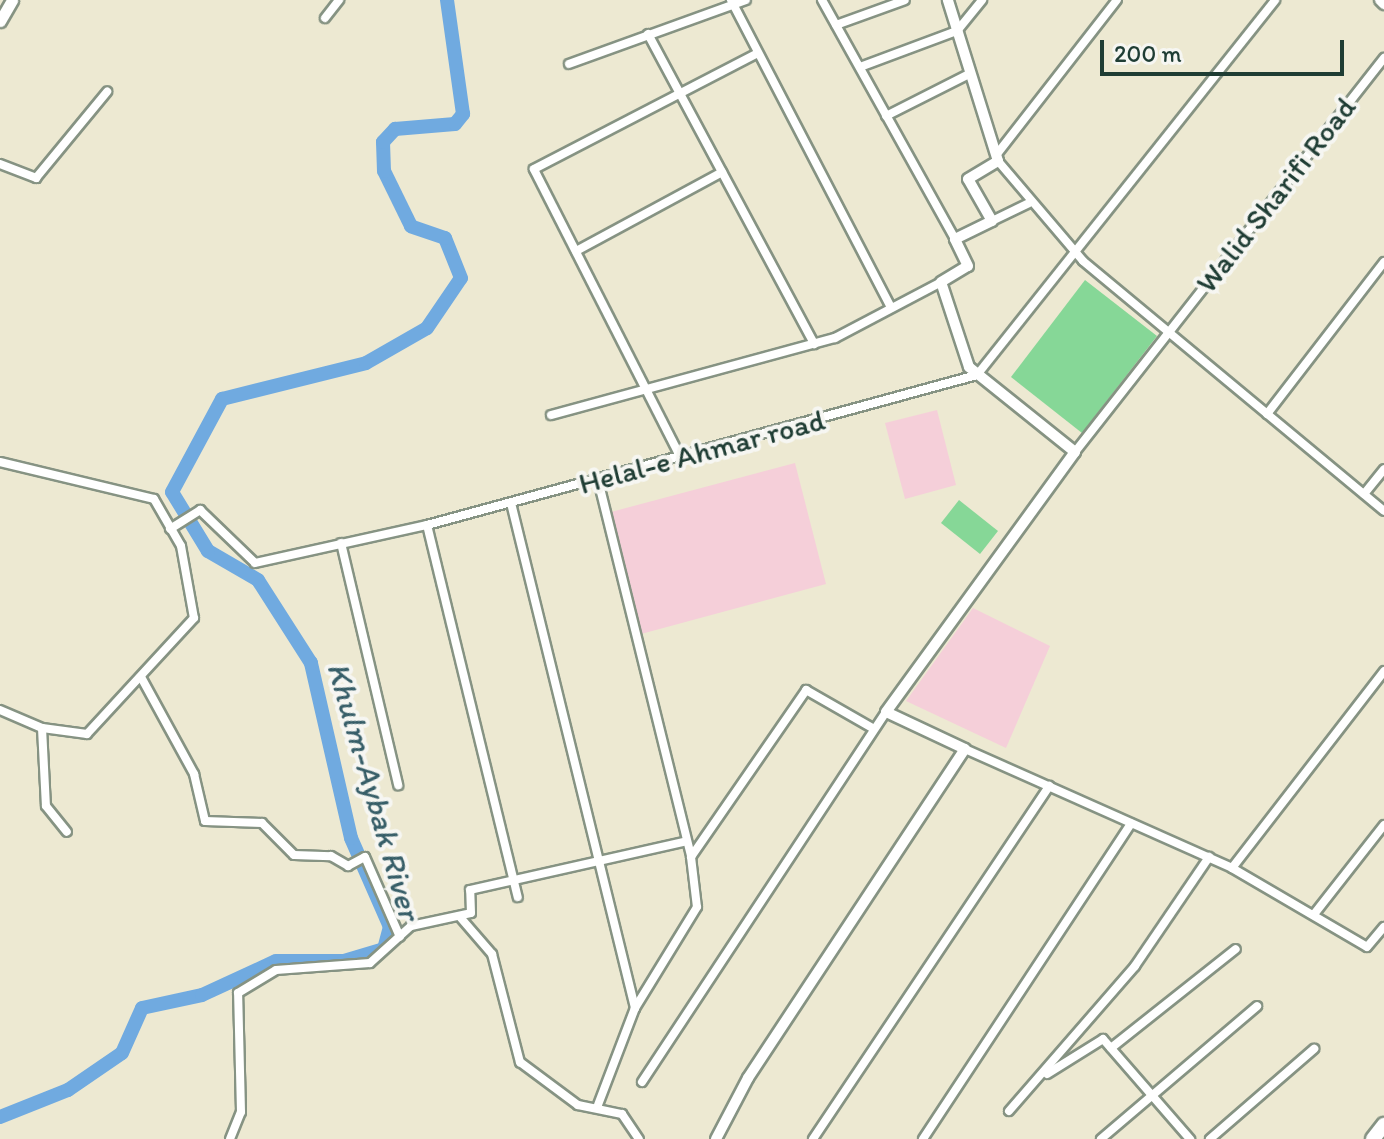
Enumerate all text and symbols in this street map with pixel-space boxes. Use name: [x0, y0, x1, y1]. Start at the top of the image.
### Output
scale bar: [1104, 24, 1348, 74]
text: 200 m: [1114, 39, 1182, 68]
street label: Walid Sharifi Road: [1189, 90, 1363, 300]
street label: Helal-e Ahmar road: [576, 402, 828, 502]
water label: Khulm-Aybak River: [319, 658, 429, 924]

